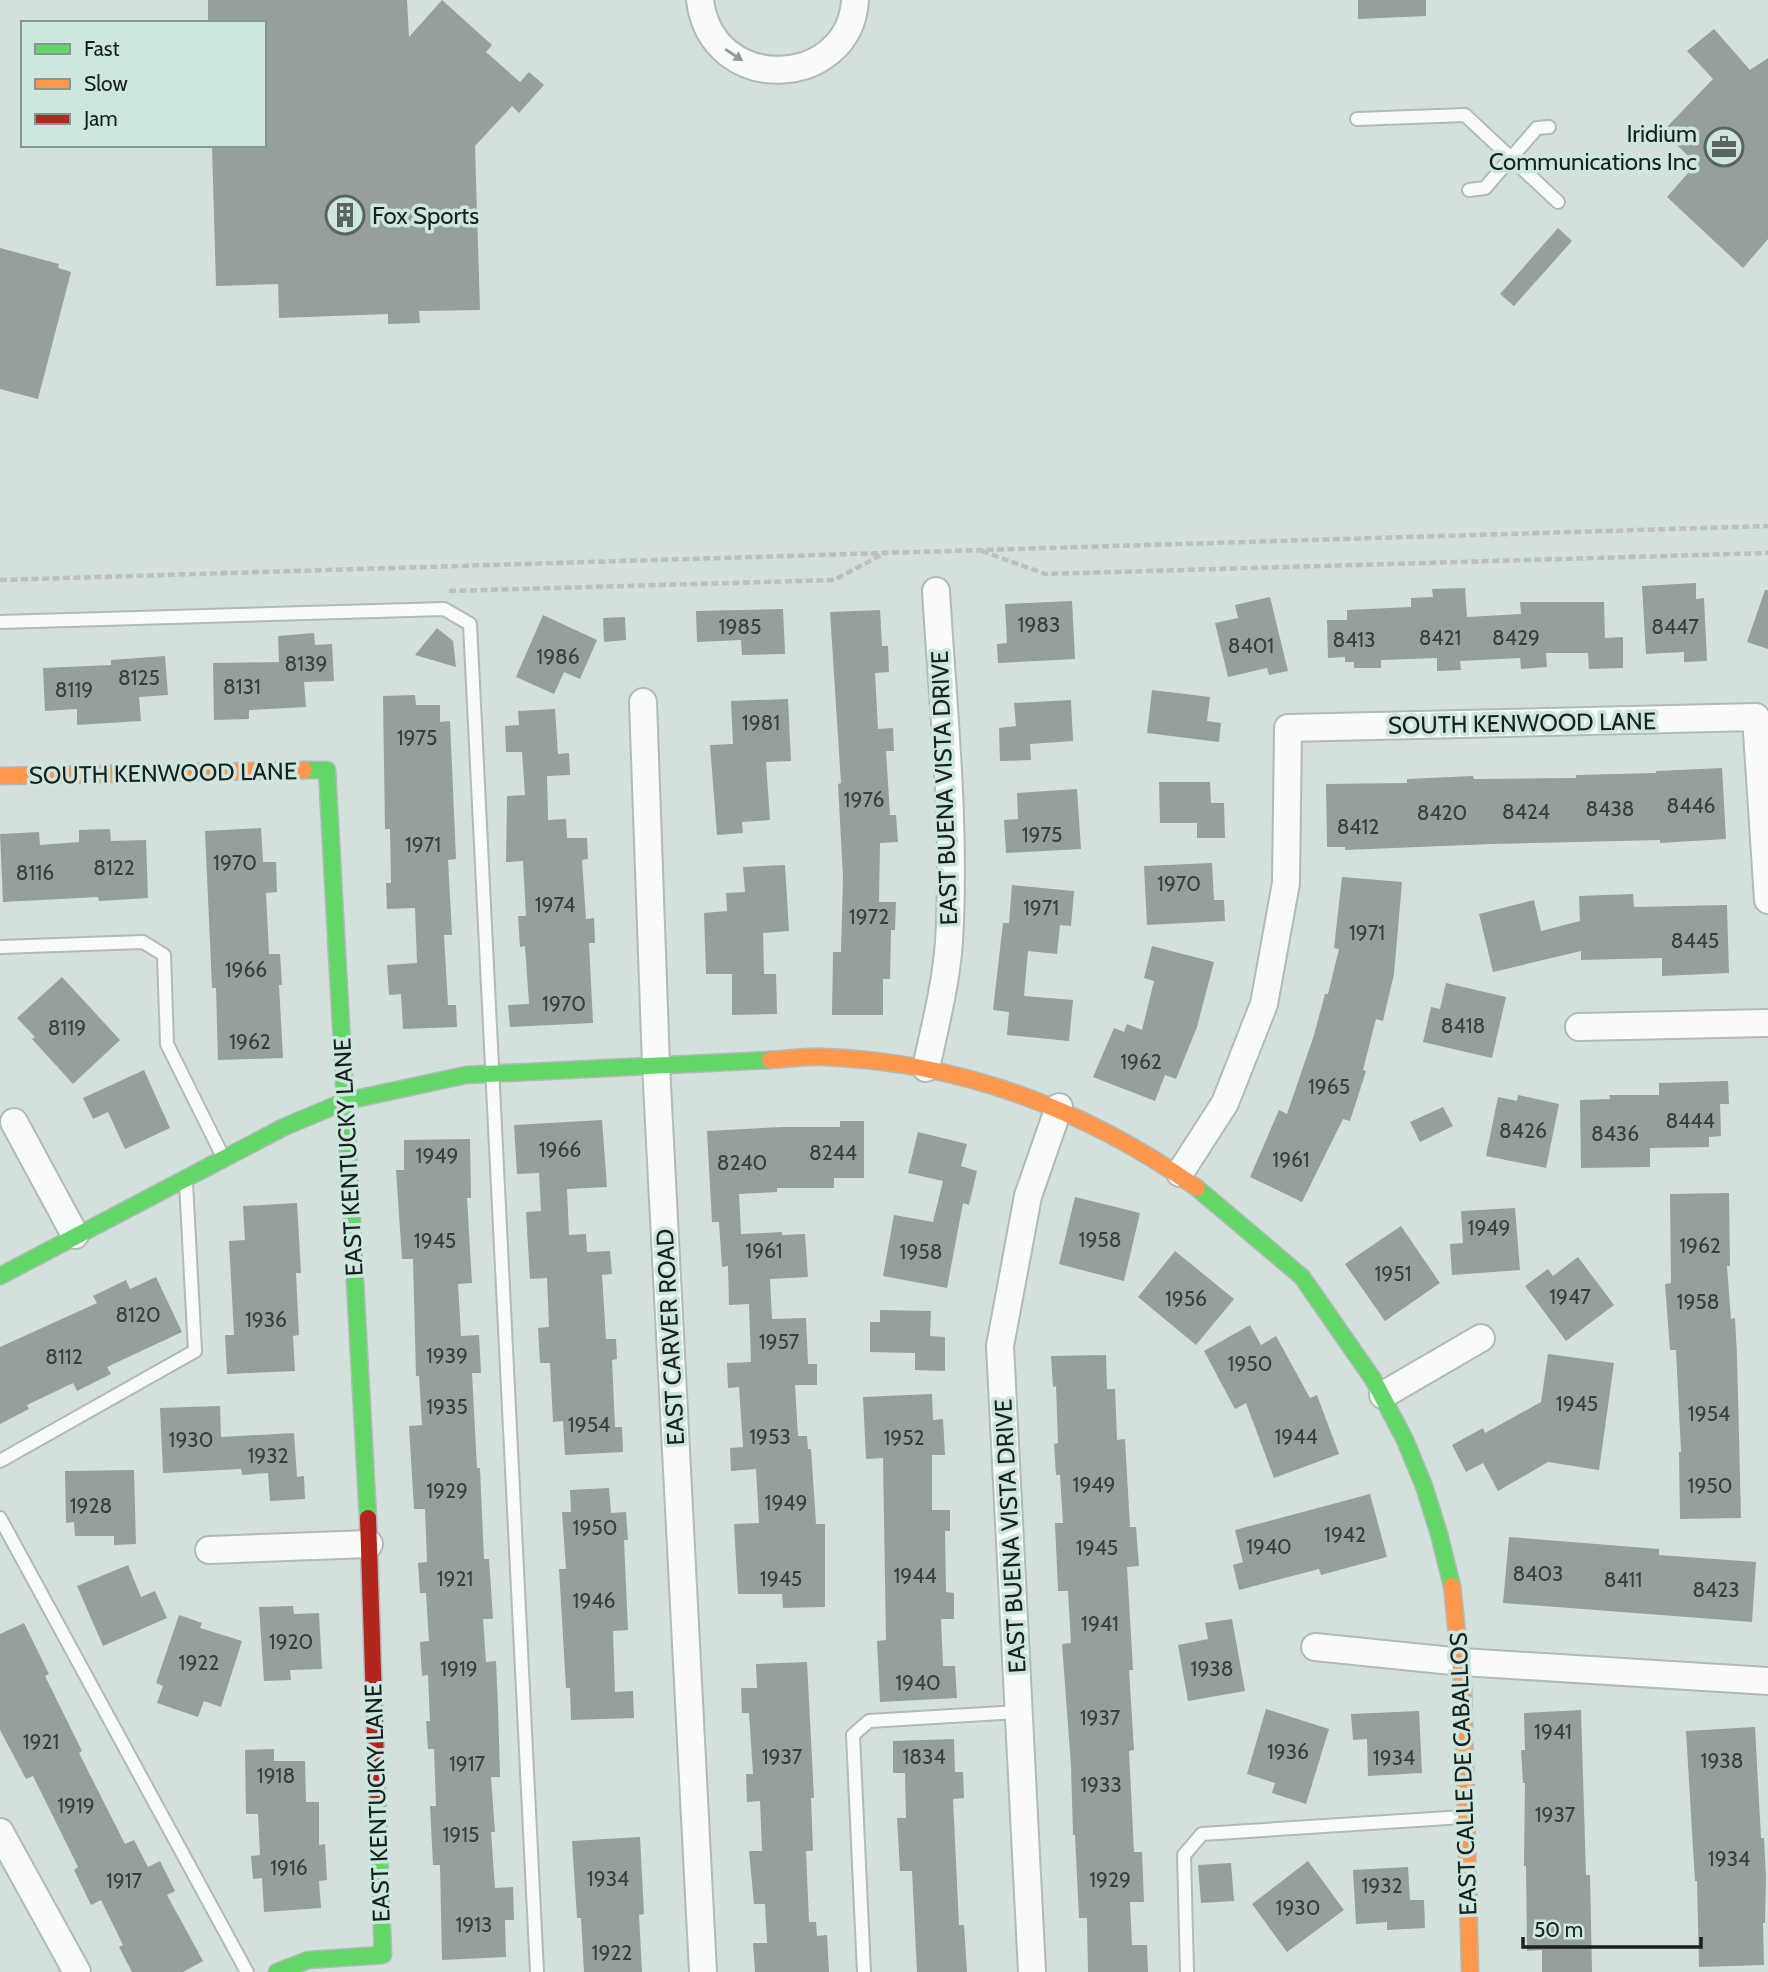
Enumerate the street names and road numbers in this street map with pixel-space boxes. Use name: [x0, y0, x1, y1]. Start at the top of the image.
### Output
street label: EAST BUENA VISTA DRIVE: [925, 650, 963, 926]
street label: SOUTH KENWOOD LANE: [1388, 706, 1656, 740]
street label: SOUTH KENWOOD LANE: [29, 756, 297, 790]
street label: EAST KENTUCKY LANE: [327, 1037, 369, 1277]
street label: EAST CARVER ROAD: [650, 1228, 690, 1446]
street label: EAST BUENA VISTA DRIVE: [988, 1398, 1032, 1674]
street label: EAST CALLE DE CABALLOS: [1444, 1632, 1482, 1916]
street label: EAST KENTUCKY LANE: [358, 1683, 396, 1923]

